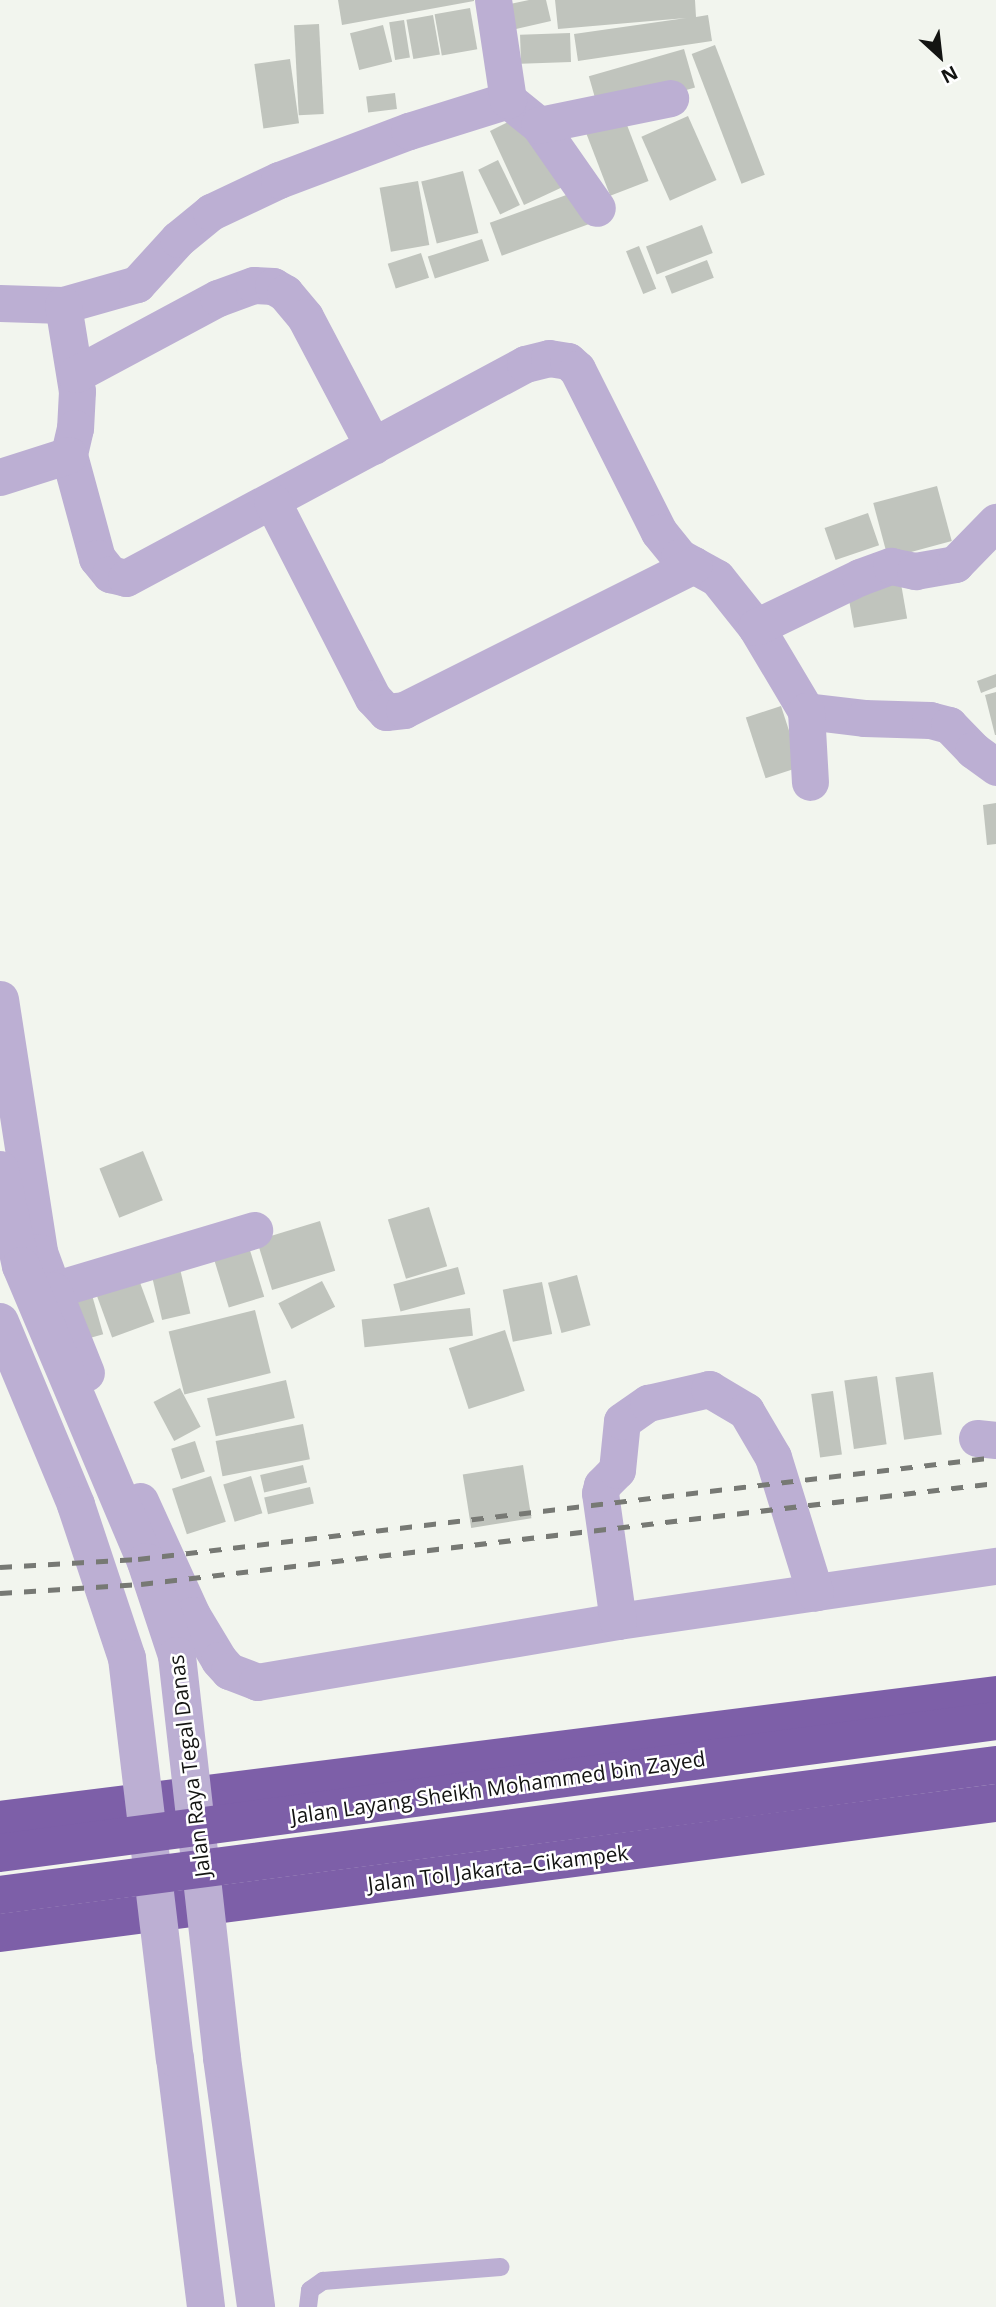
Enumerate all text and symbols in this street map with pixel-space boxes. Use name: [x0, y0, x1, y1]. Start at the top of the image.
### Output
north arrow: [905, 21, 975, 91]
text: N: [937, 60, 962, 90]
street label: Jalan Raya Tegal Danas: [163, 1654, 215, 1878]
street label: Jalan Layang Sheikh Mohammed bin Zayed: [289, 1745, 707, 1829]
street label: Jalan Tol Jakarta–Cikampek: [366, 1840, 630, 1896]

